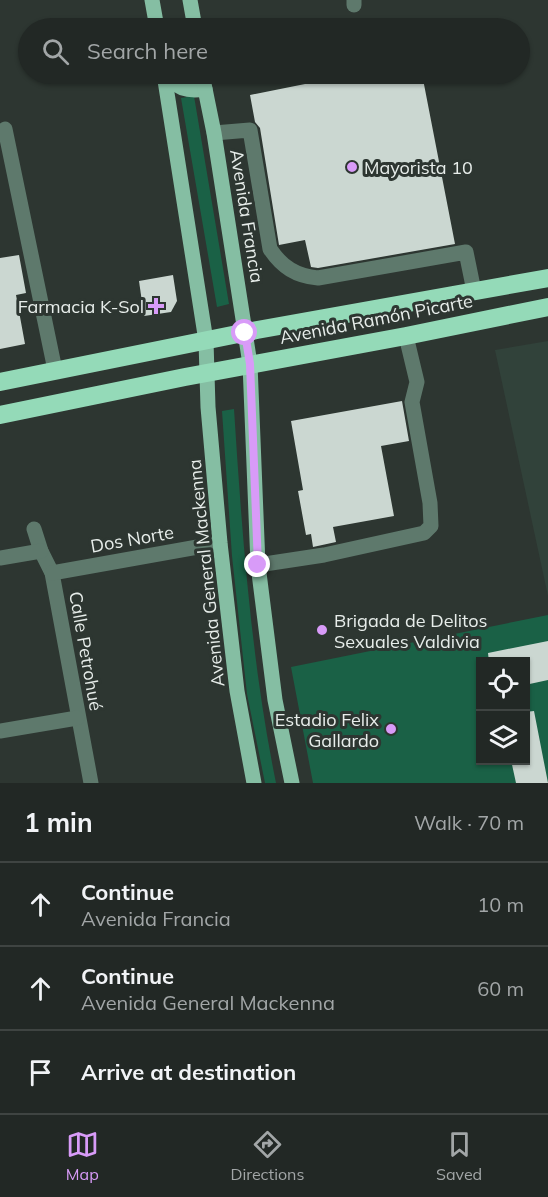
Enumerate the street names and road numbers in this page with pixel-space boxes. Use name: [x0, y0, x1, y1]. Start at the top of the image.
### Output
street label: Avenida Francia: [225, 148, 269, 284]
street label: Avenida Ramón Picarte: [277, 289, 475, 349]
street label: Avenida General Mackenna: [183, 458, 229, 688]
street label: Dos Norte: [89, 520, 175, 558]
street label: Calle Petrohué: [64, 590, 108, 712]

